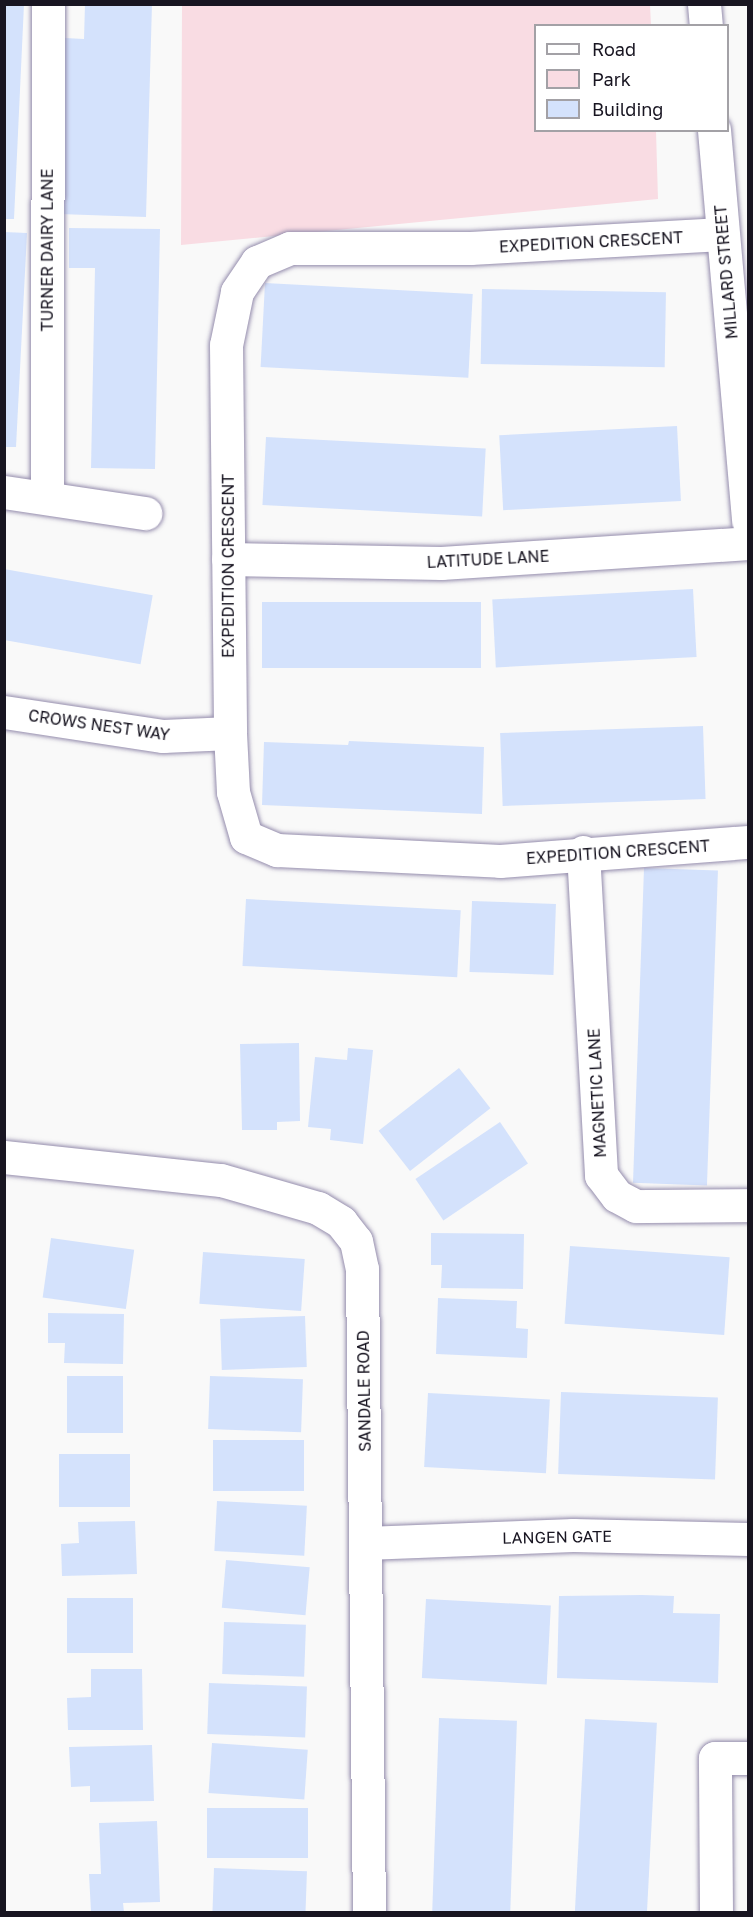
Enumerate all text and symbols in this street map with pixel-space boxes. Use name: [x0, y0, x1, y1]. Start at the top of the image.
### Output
legend: [534, 24, 729, 132]
text: Road: [592, 38, 636, 60]
text: Park: [592, 68, 631, 90]
text: Building: [592, 98, 663, 120]
street label: TURNER DAIRY LANE: [37, 169, 57, 331]
street label: MILLARD STREET: [711, 204, 741, 340]
street label: EXPEDITION CRESCENT: [499, 228, 683, 256]
street label: EXPEDITION CRESCENT: [218, 474, 238, 658]
street label: LATITUDE LANE: [426, 546, 550, 572]
street label: CROWS NEST WAY: [27, 706, 171, 744]
street label: EXPEDITION CRESCENT: [525, 836, 711, 868]
street label: MAGNETIC LANE: [584, 1028, 610, 1158]
street label: SANDALE ROAD: [353, 1330, 375, 1452]
street label: LANGEN GATE: [502, 1526, 612, 1548]

